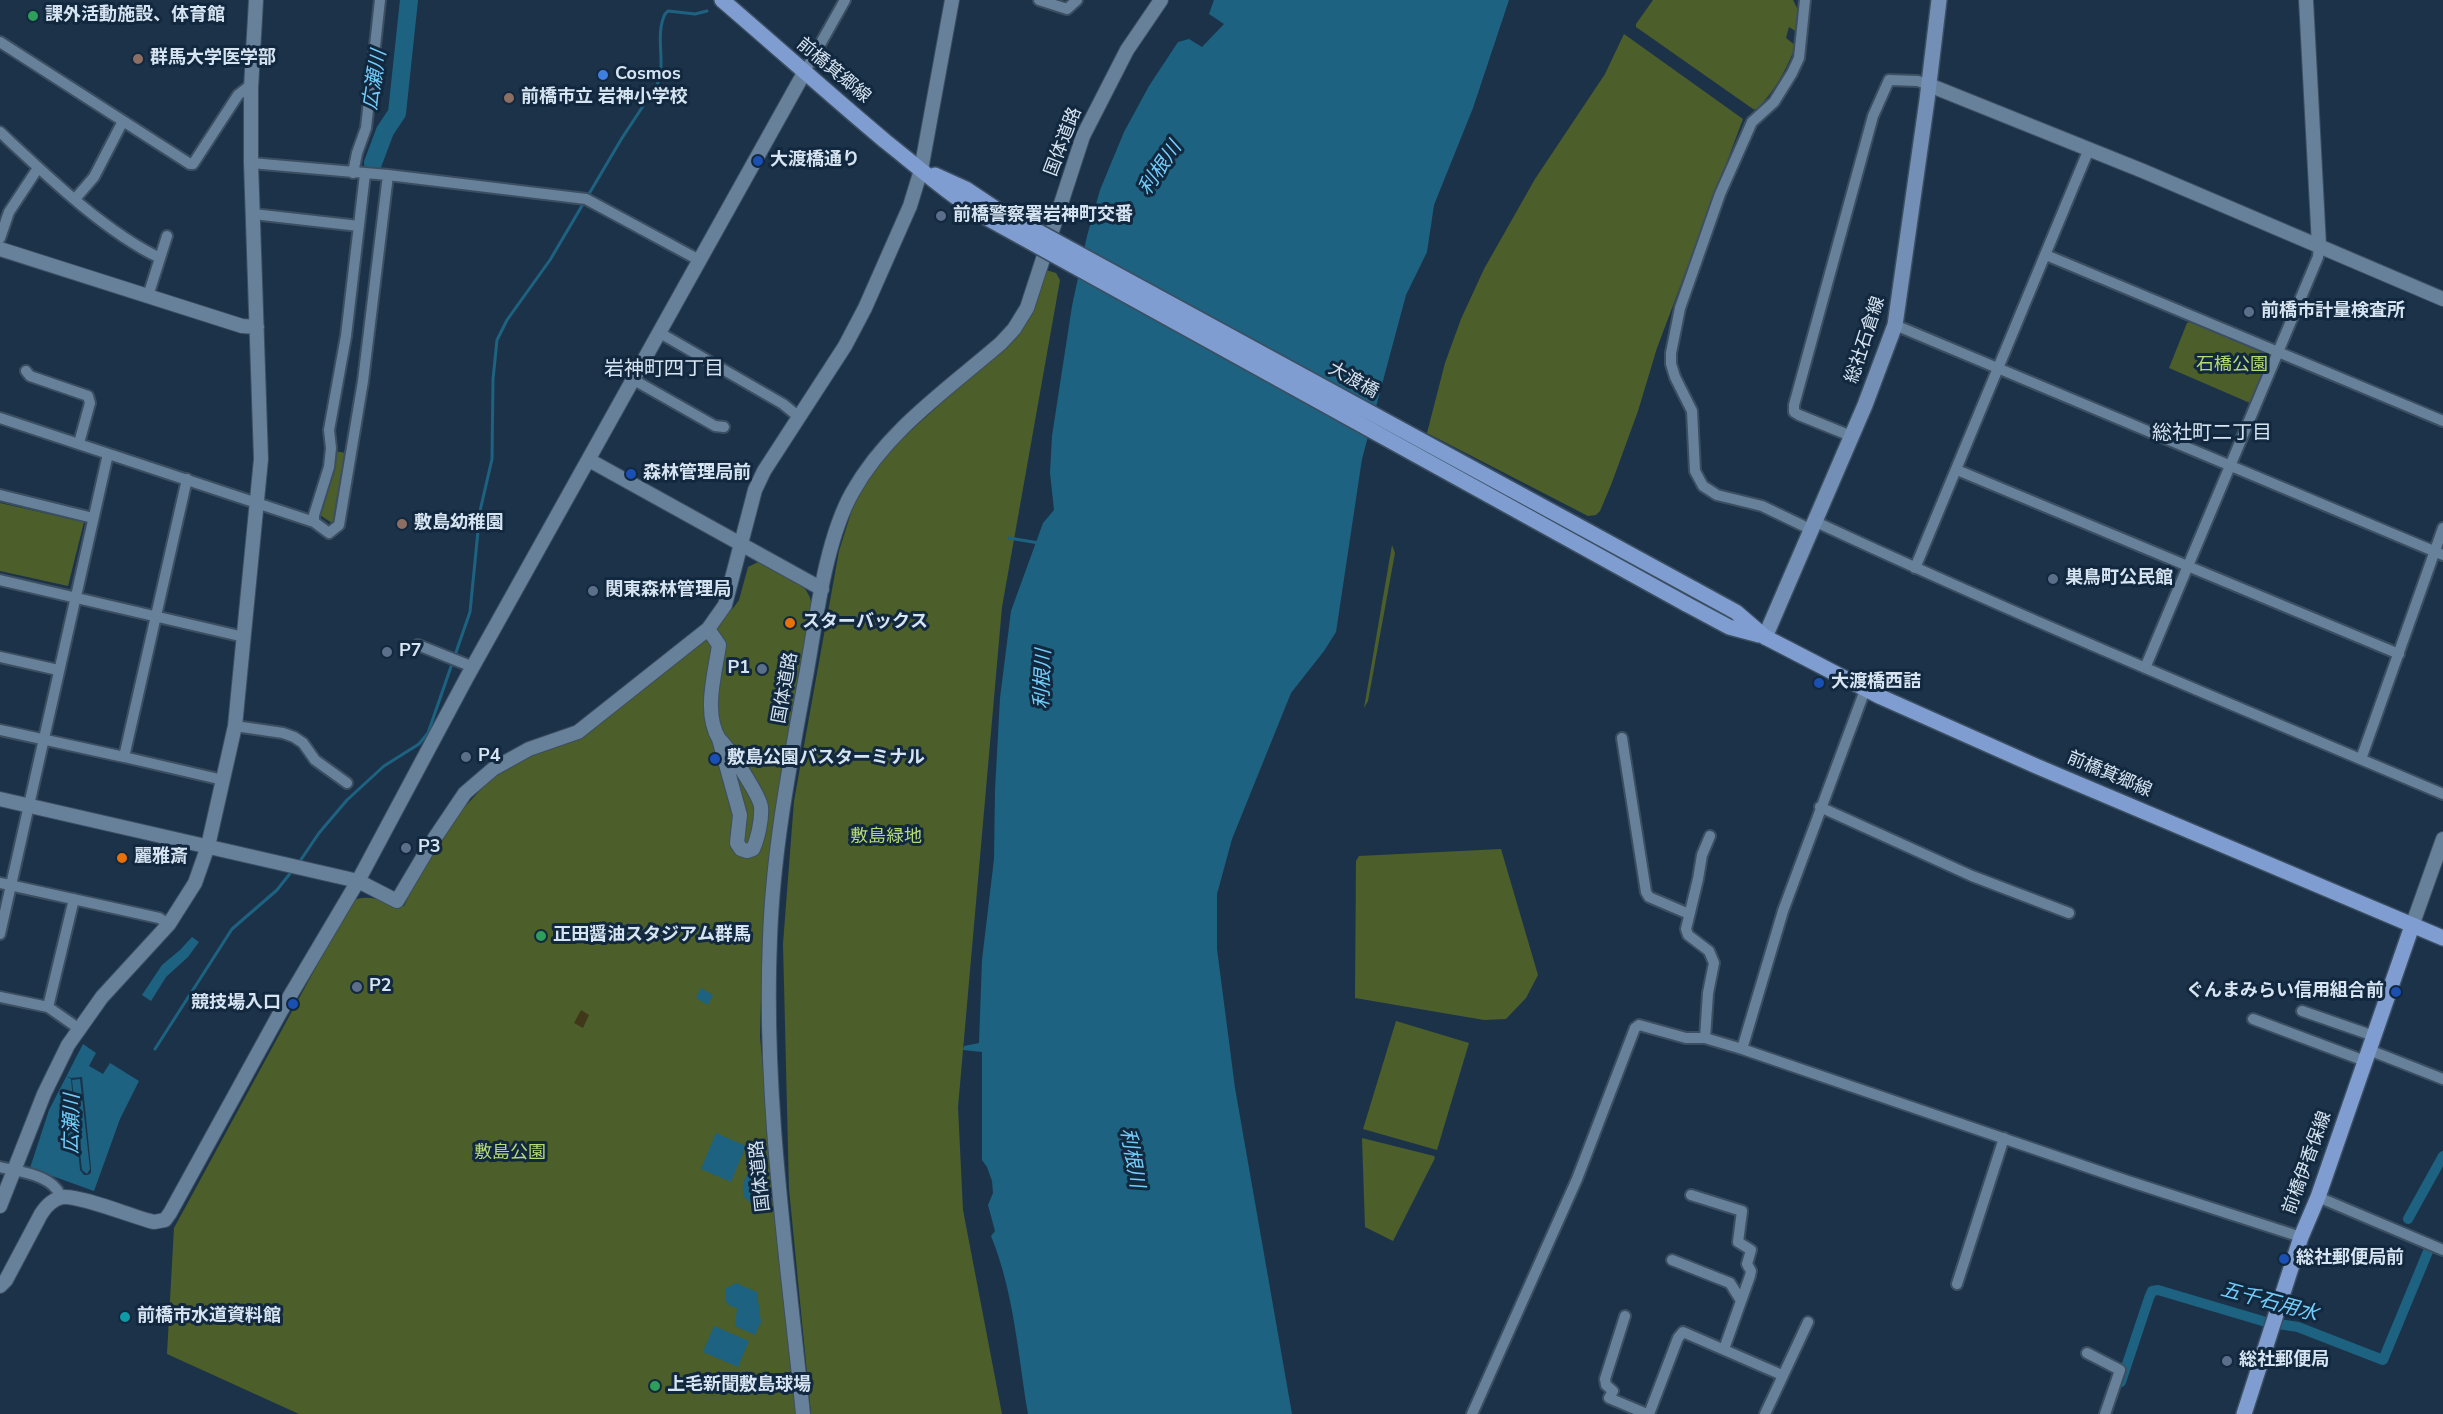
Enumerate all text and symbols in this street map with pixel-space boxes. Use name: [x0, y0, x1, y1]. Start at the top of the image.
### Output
place label: 課外活動施設、体育館: [45, 5, 225, 27]
marker: 課外活動施設、体育館: [26, 9, 40, 23]
street label: 前橋箕郷線: [792, 34, 874, 108]
place label: 群馬大学医学部: [150, 48, 276, 70]
water label: 広瀬川: [359, 48, 393, 112]
marker: 群馬大学医学部: [131, 52, 145, 66]
place label: Cosmos: [615, 64, 681, 86]
marker: Cosmos: [596, 68, 610, 82]
place label: 前橋市立 岩神小学校: [521, 87, 688, 109]
marker: 前橋市立 岩神小学校: [502, 91, 516, 105]
street label: 国体道路: [1041, 105, 1087, 179]
water label: 利根川: [1134, 137, 1188, 201]
place label: 大渡橋通り: [770, 150, 860, 172]
marker: 大渡橋通り: [751, 154, 765, 168]
place label: 前橋警察署岩神町交番: [953, 205, 1133, 227]
marker: 前橋警察署岩神町交番: [934, 209, 948, 223]
street label: 総社石倉線: [1842, 294, 1890, 386]
place label: 前橋市計量検査所: [2261, 301, 2405, 323]
marker: 前橋市計量検査所: [2242, 305, 2256, 319]
park label: 石橋公園: [2196, 355, 2268, 377]
district label: 岩神町四丁目: [604, 358, 724, 382]
street label: 大渡橋: [1324, 358, 1382, 404]
district label: 総社町二丁目: [2152, 422, 2272, 446]
place label: 森林管理局前: [643, 463, 751, 485]
marker: 森林管理局前: [624, 467, 638, 481]
place label: 敷島幼稚園: [414, 513, 504, 535]
marker: 敷島幼稚園: [395, 517, 409, 531]
place label: 巣鳥町公民館: [2065, 568, 2173, 590]
marker: 巣鳥町公民館: [2046, 572, 2060, 586]
place label: 関東森林管理局: [605, 580, 731, 602]
marker: 関東森林管理局: [586, 584, 600, 598]
place label: スターバックス: [802, 612, 928, 634]
marker: スターバックス: [783, 616, 797, 630]
place label: P7: [399, 641, 422, 663]
marker: P7: [380, 645, 394, 659]
water label: 利根川: [1031, 649, 1057, 709]
street label: 国体道路: [769, 651, 803, 725]
place label: P1: [727, 658, 750, 680]
marker: P1: [755, 662, 769, 676]
place label: 大渡橋西詰: [1831, 672, 1921, 694]
marker: 大渡橋西詰: [1812, 676, 1826, 690]
place label: P4: [478, 746, 501, 768]
street label: 前橋箕郷線: [2063, 747, 2155, 803]
place label: 敷島公園バスターミナル: [727, 748, 925, 770]
marker: P4: [459, 750, 473, 764]
marker: 敷島公園バスターミナル: [708, 752, 722, 766]
park label: 敷島緑地: [850, 827, 922, 849]
place label: P3: [418, 837, 441, 859]
marker: P3: [399, 841, 413, 855]
place label: 麗雅斎: [134, 847, 188, 869]
marker: 麗雅斎: [115, 851, 129, 865]
place label: 正田醤油スタジアム群馬: [553, 925, 751, 947]
marker: 正田醤油スタジアム群馬: [534, 929, 548, 943]
place label: P2: [369, 976, 392, 998]
marker: P2: [350, 980, 364, 994]
place label: ぐんまみらい信用組合前: [2186, 981, 2384, 1003]
marker: ぐんまみらい信用組合前: [2389, 985, 2403, 999]
place label: 競技場入口: [191, 993, 281, 1015]
marker: 競技場入口: [286, 997, 300, 1011]
water label: 広瀬川: [60, 1094, 86, 1154]
street label: 前橋伊香保線: [2279, 1109, 2337, 1217]
water label: 利根川: [1114, 1126, 1148, 1190]
street label: 国体道路: [746, 1139, 776, 1213]
park label: 敷島公園: [474, 1143, 546, 1165]
place label: 総社郵便局前: [2296, 1248, 2404, 1270]
marker: 総社郵便局前: [2277, 1252, 2291, 1266]
water label: 五千石用水: [2218, 1278, 2320, 1328]
place label: 前橋市水道資料館: [137, 1306, 281, 1328]
marker: 前橋市水道資料館: [118, 1310, 132, 1324]
place label: 総社郵便局: [2239, 1350, 2329, 1372]
marker: 総社郵便局: [2220, 1354, 2234, 1368]
place label: 上毛新聞敷島球場: [667, 1375, 811, 1397]
marker: 上毛新聞敷島球場: [648, 1379, 662, 1393]

